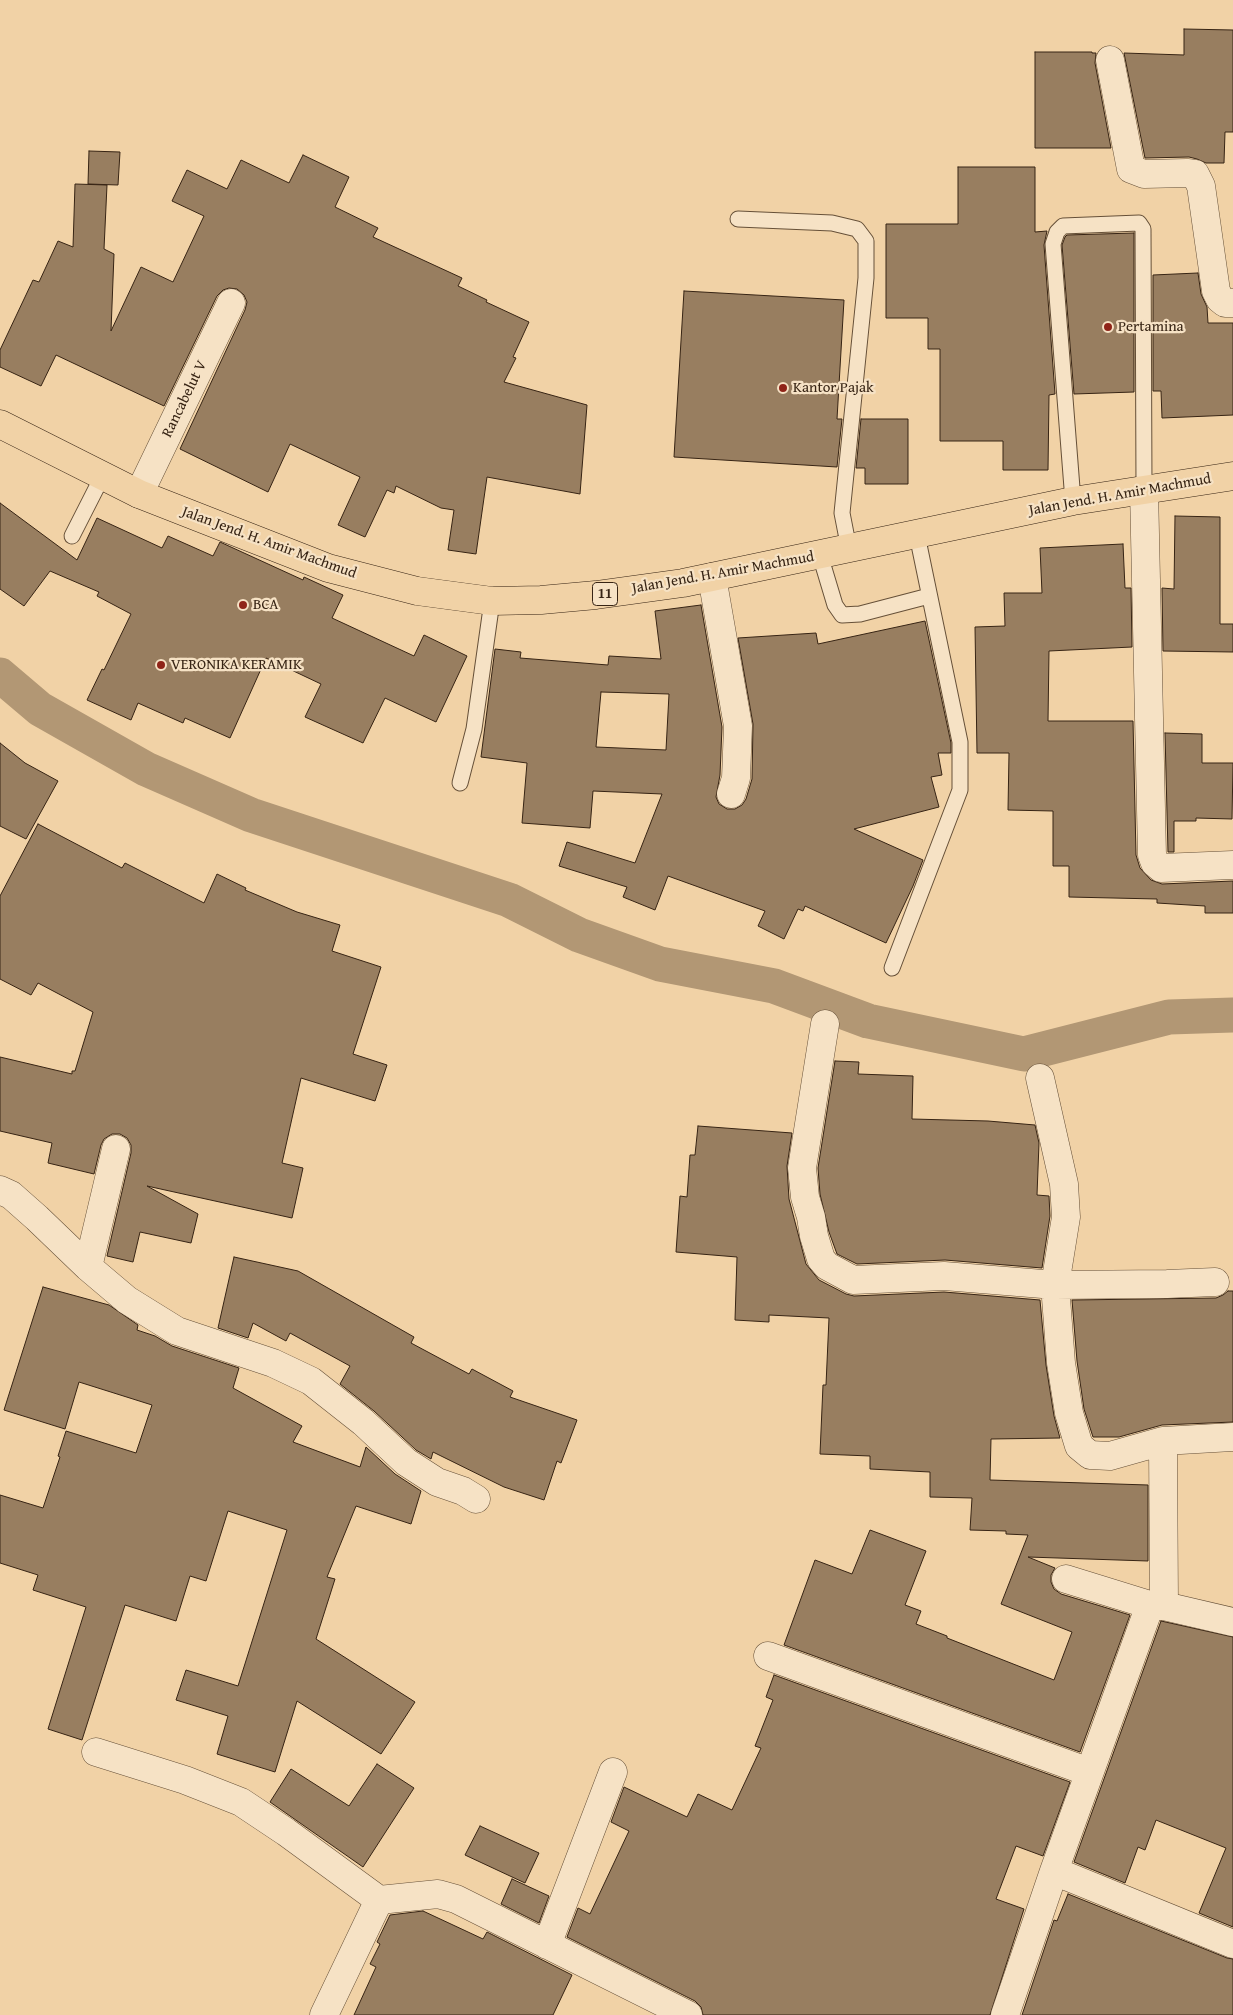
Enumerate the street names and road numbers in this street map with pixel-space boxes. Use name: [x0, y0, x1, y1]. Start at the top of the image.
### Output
street label: Rancabelut V: [159, 358, 211, 440]
street label: Jalan Jend. H. Amir Machmud: [1028, 470, 1212, 520]
street label: Jalan Jend. H. Amir Machmud: [179, 503, 359, 583]
street label: Jalan Jend. H. Amir Machmud: [631, 548, 815, 598]
road number: 11: [592, 582, 618, 606]

